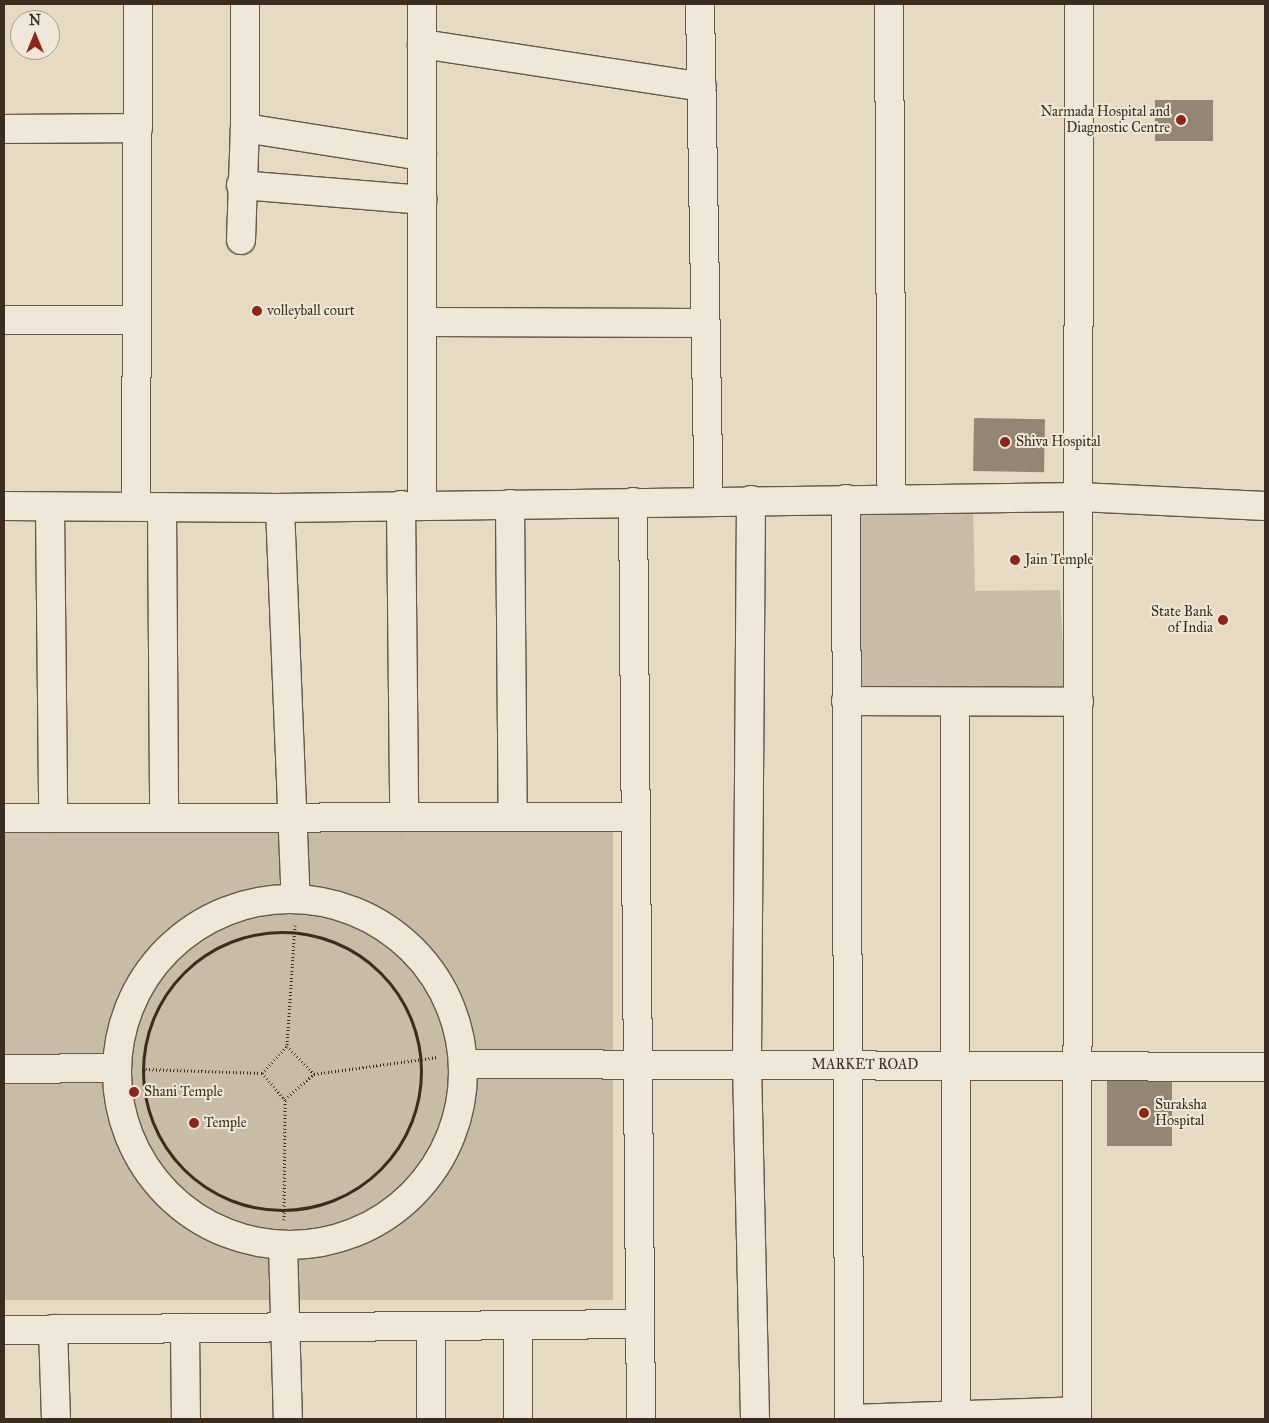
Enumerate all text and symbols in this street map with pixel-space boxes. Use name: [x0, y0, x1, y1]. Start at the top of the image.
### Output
north arrow: [10, 10, 60, 60]
text: N: [29, 12, 41, 29]
place label: Narmada Hospital and Diagnostic Centre: [1040, 104, 1170, 136]
marker: Narmada Hospital and Diagnostic Centre: [1174, 113, 1188, 127]
place label: volleyball court: [267, 303, 355, 319]
marker: volleyball court: [251, 305, 263, 317]
place label: Shiva Hospital: [1016, 434, 1101, 450]
marker: Shiva Hospital: [998, 435, 1012, 449]
place label: Jain Temple: [1025, 552, 1093, 568]
marker: Jain Temple: [1009, 554, 1021, 566]
place label: State Bank of India: [1151, 604, 1213, 636]
marker: State Bank of India: [1217, 614, 1229, 626]
street label: MARKET ROAD: [812, 1057, 918, 1073]
place label: Shani Temple: [144, 1084, 223, 1100]
marker: Shani Temple: [128, 1086, 140, 1098]
place label: Suraksha Hospital: [1155, 1097, 1207, 1130]
marker: Suraksha Hospital: [1137, 1106, 1151, 1120]
place label: Temple: [204, 1115, 247, 1131]
marker: Temple: [188, 1117, 200, 1129]

